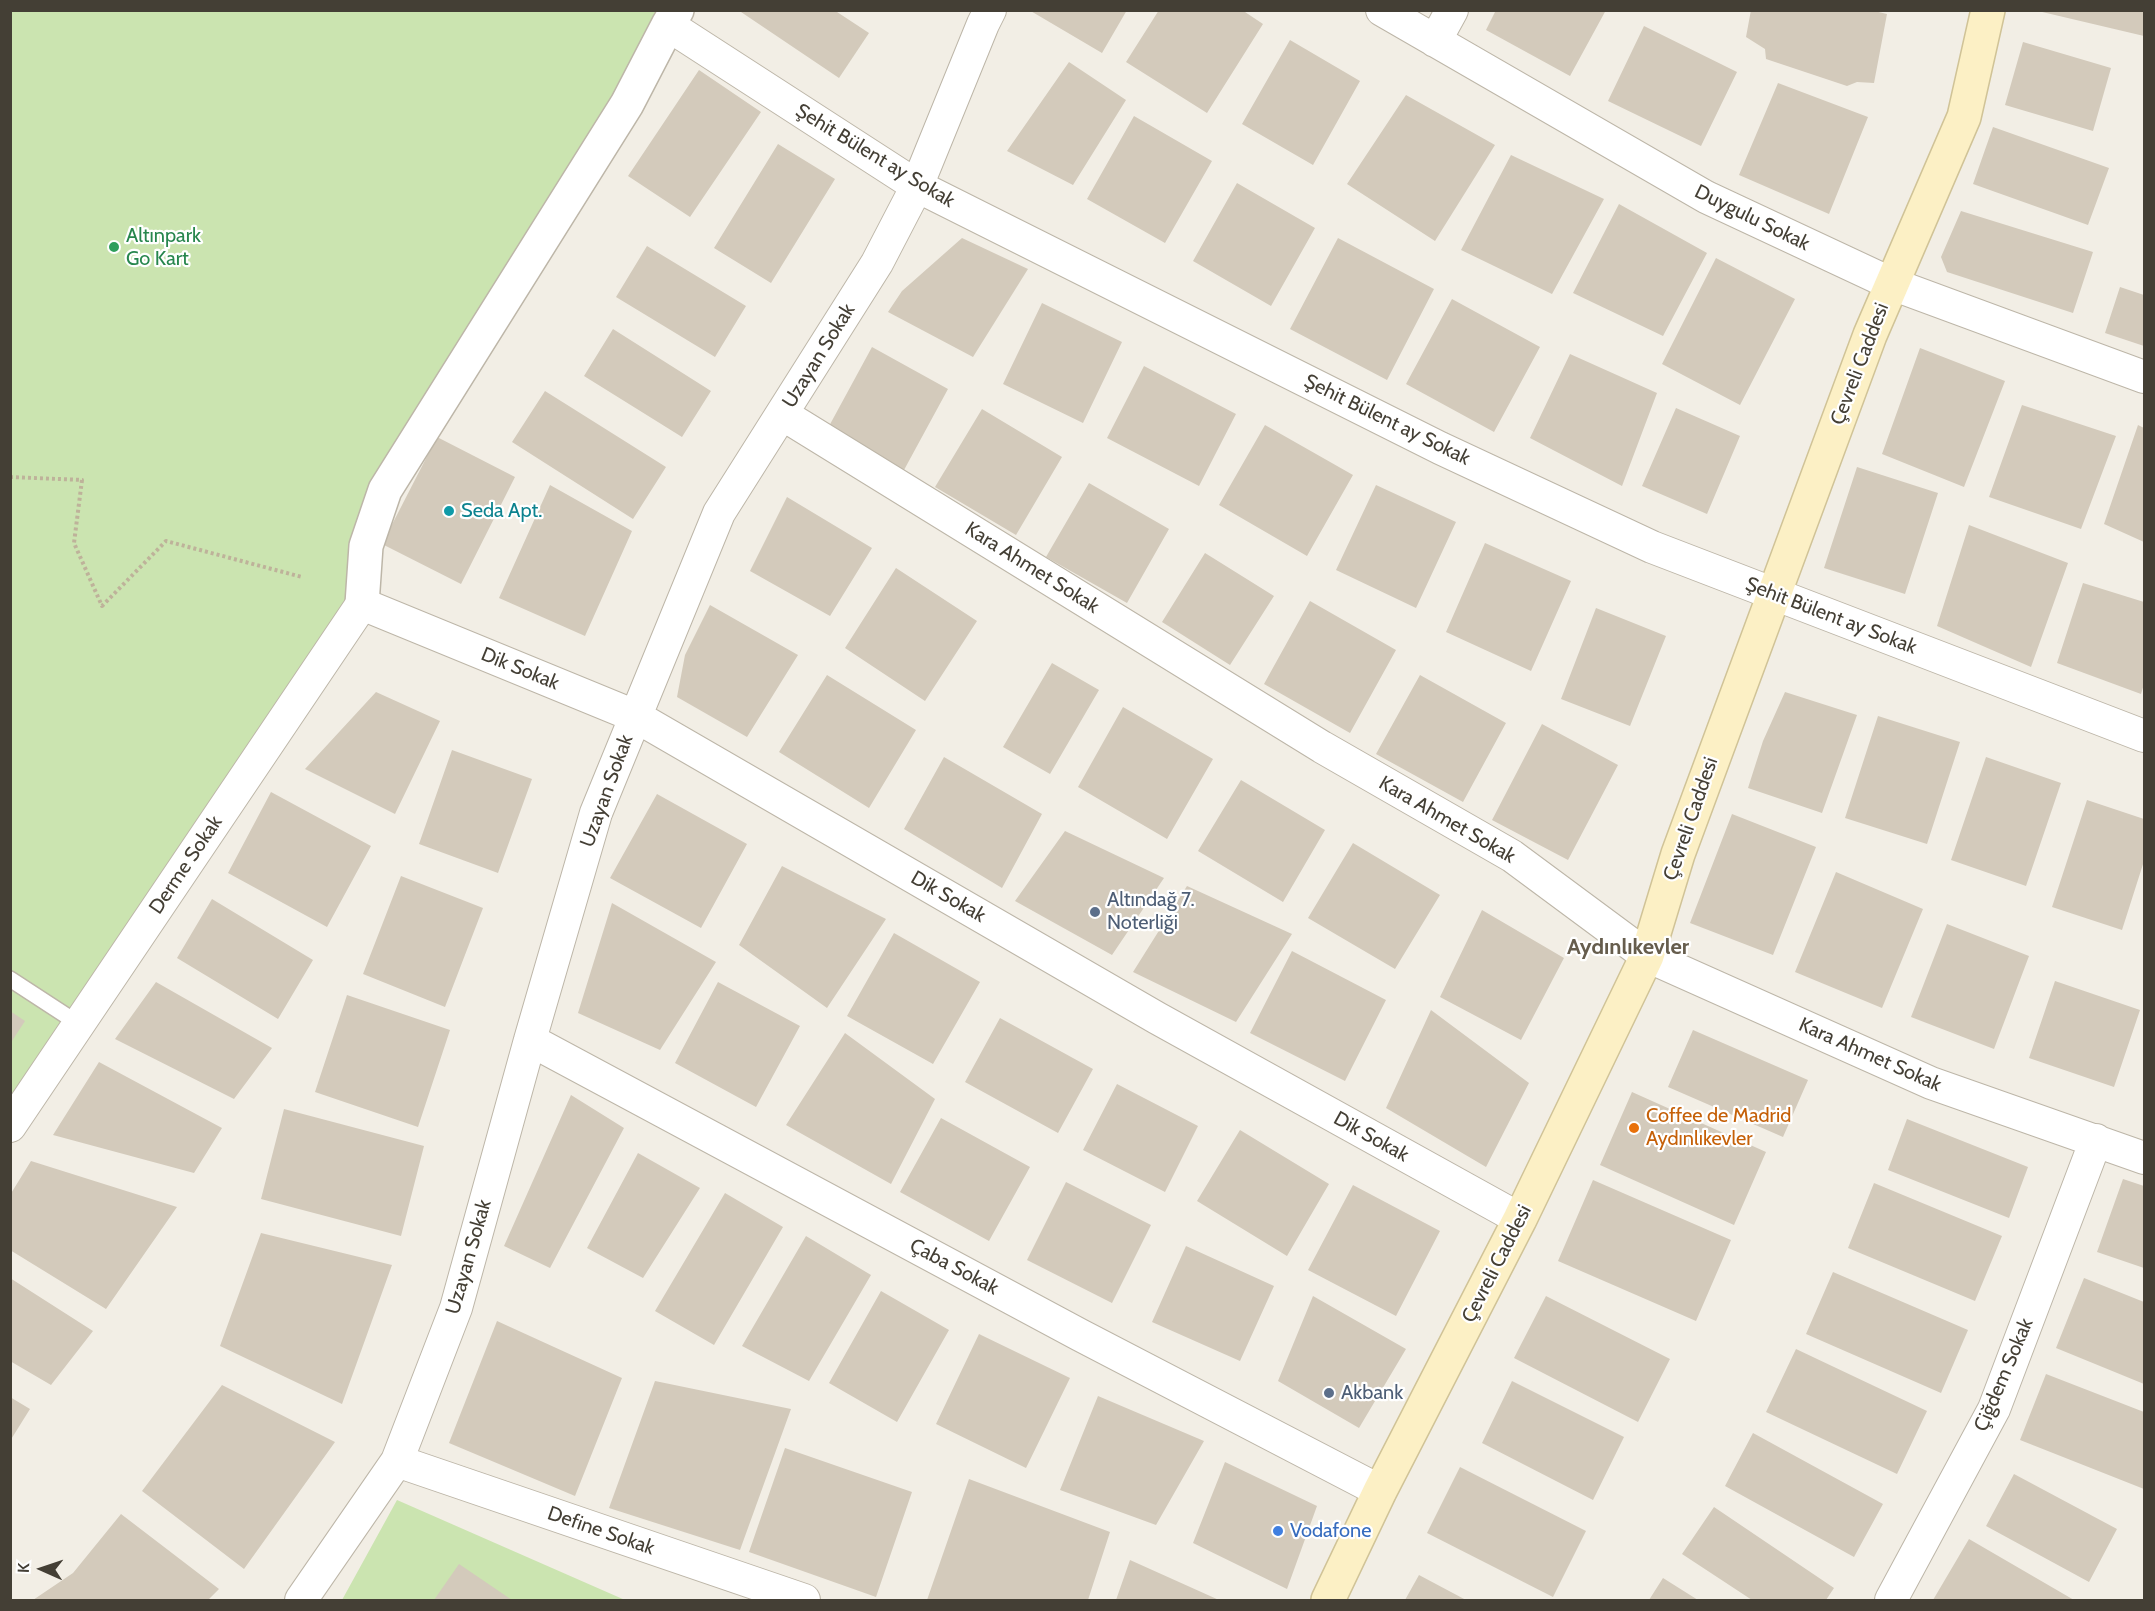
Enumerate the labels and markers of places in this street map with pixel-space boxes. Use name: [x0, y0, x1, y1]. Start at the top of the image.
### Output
place label: Altınpark Go Kart: [126, 224, 201, 271]
marker: Altınpark Go Kart: [107, 240, 121, 254]
place label: Seda Apt.: [461, 499, 542, 523]
marker: Seda Apt.: [442, 504, 456, 518]
place label: Altındağ 7. Noterliği: [1107, 888, 1195, 935]
marker: Altındağ 7. Noterliği: [1088, 905, 1102, 919]
place label: Coffee de Madrid Aydınlıkevler: [1646, 1104, 1791, 1151]
marker: Coffee de Madrid Aydınlıkevler: [1627, 1121, 1641, 1135]
place label: Akbank: [1341, 1381, 1403, 1405]
marker: Akbank: [1322, 1386, 1336, 1400]
place label: Vodafone: [1290, 1519, 1371, 1543]
marker: Vodafone: [1271, 1524, 1285, 1538]

